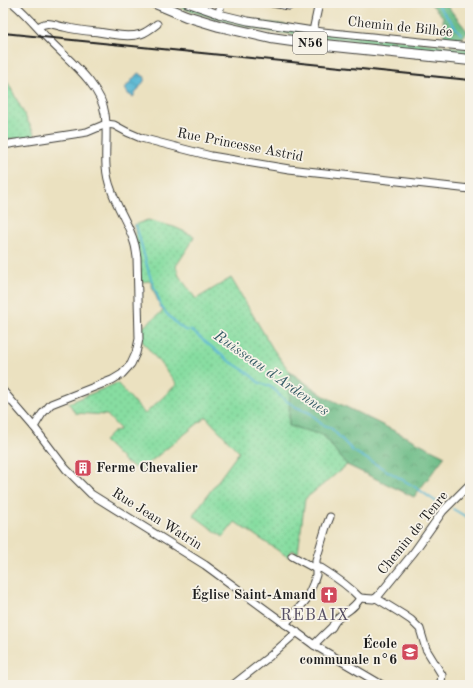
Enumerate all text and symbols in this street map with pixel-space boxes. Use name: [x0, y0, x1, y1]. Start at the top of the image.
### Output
street label: Chemin de Bilhée: [347, 15, 453, 39]
road number: N56: [293, 32, 327, 54]
street label: Rue Princesse Astrid: [176, 126, 304, 164]
water label: Ruisseau d'Ardennes: [210, 328, 331, 419]
building icon: Ferme Chevalier: [73, 458, 93, 478]
place label: Ferme Chevalier: [96, 461, 198, 475]
street label: Rue Jean Watrin: [110, 486, 205, 552]
street label: Chemin de Tenre: [375, 489, 451, 577]
place label: Église Saint-Amand: [191, 585, 316, 602]
church icon: Église Saint-Amand: [319, 585, 339, 605]
district label: REBAIX: [280, 608, 350, 624]
place label: École communale n°6: [300, 634, 397, 667]
school or university icon: École communale n°6: [400, 642, 420, 662]

